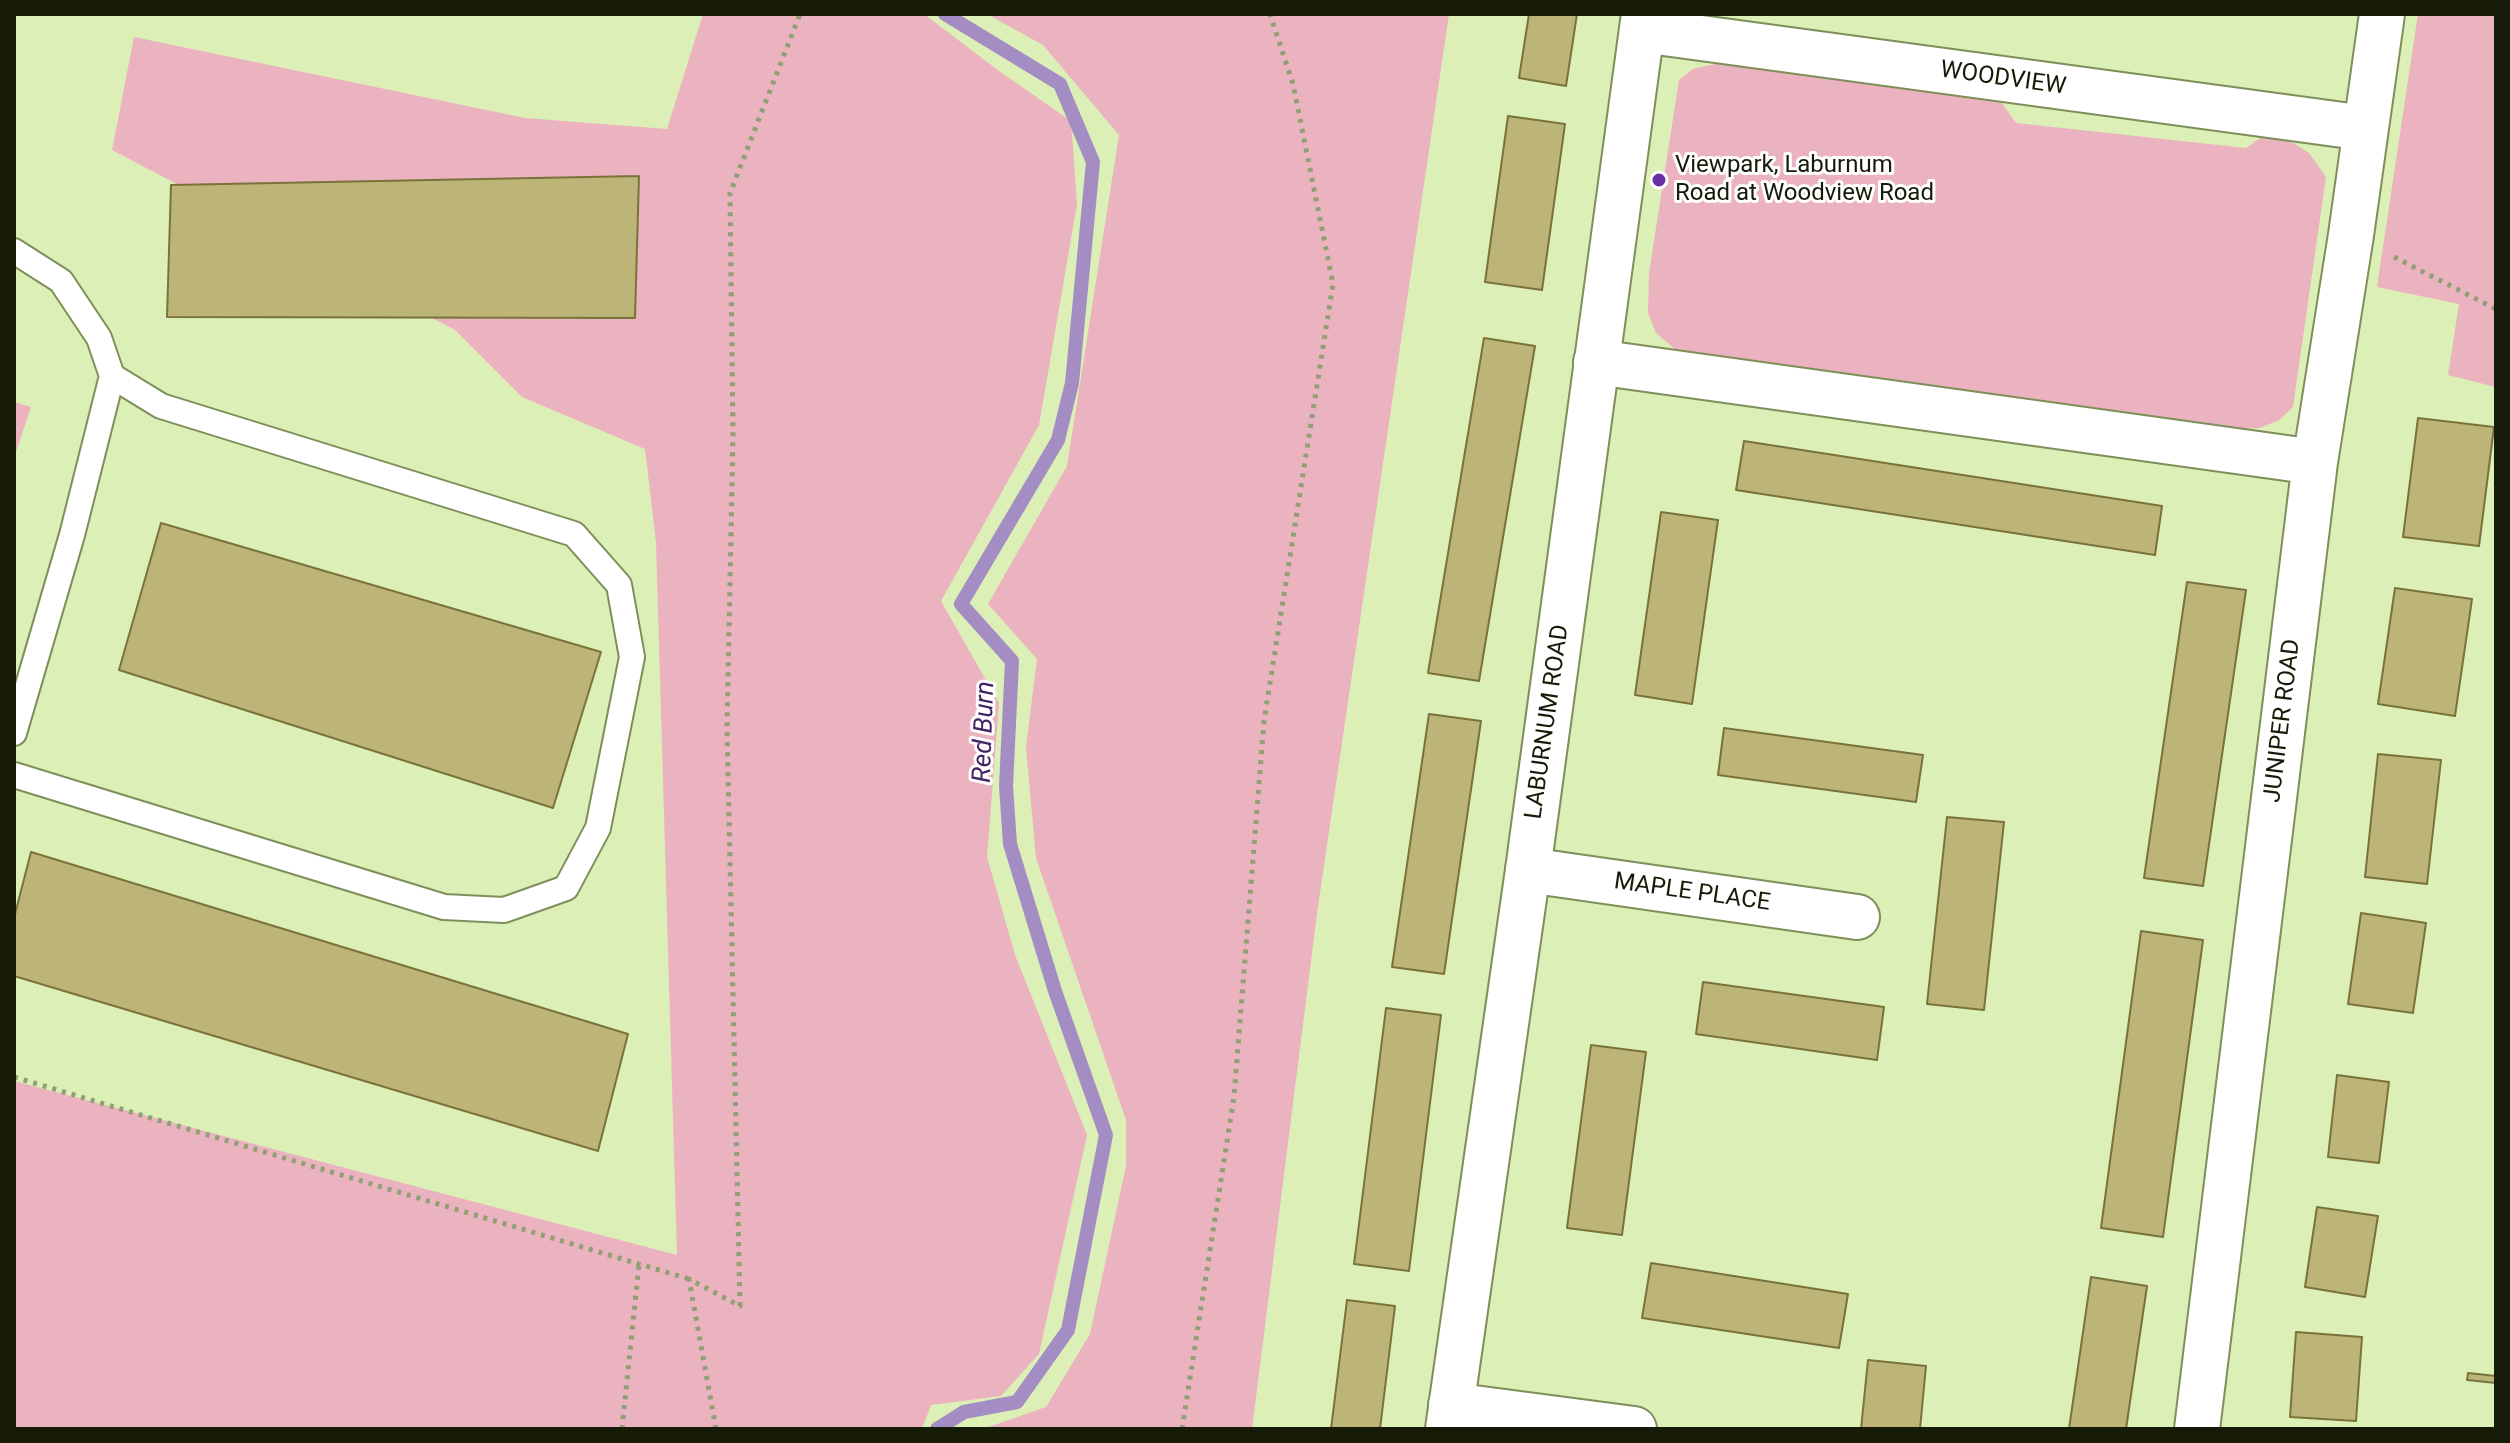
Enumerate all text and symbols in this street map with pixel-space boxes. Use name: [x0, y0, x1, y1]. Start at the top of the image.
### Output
street label: WOODVIEW: [1938, 56, 2068, 102]
place label: Viewpark, Laburnum Road at Woodview Road: [1675, 152, 1934, 208]
marker: Viewpark, Laburnum Road at Woodview Road: [1650, 171, 1668, 189]
street label: LABURNUM ROAD: [1520, 623, 1576, 821]
street label: JUNIPER ROAD: [2259, 638, 2307, 804]
water label: Red Burn: [968, 681, 1002, 783]
street label: MAPLE PLACE: [1612, 868, 1772, 918]

